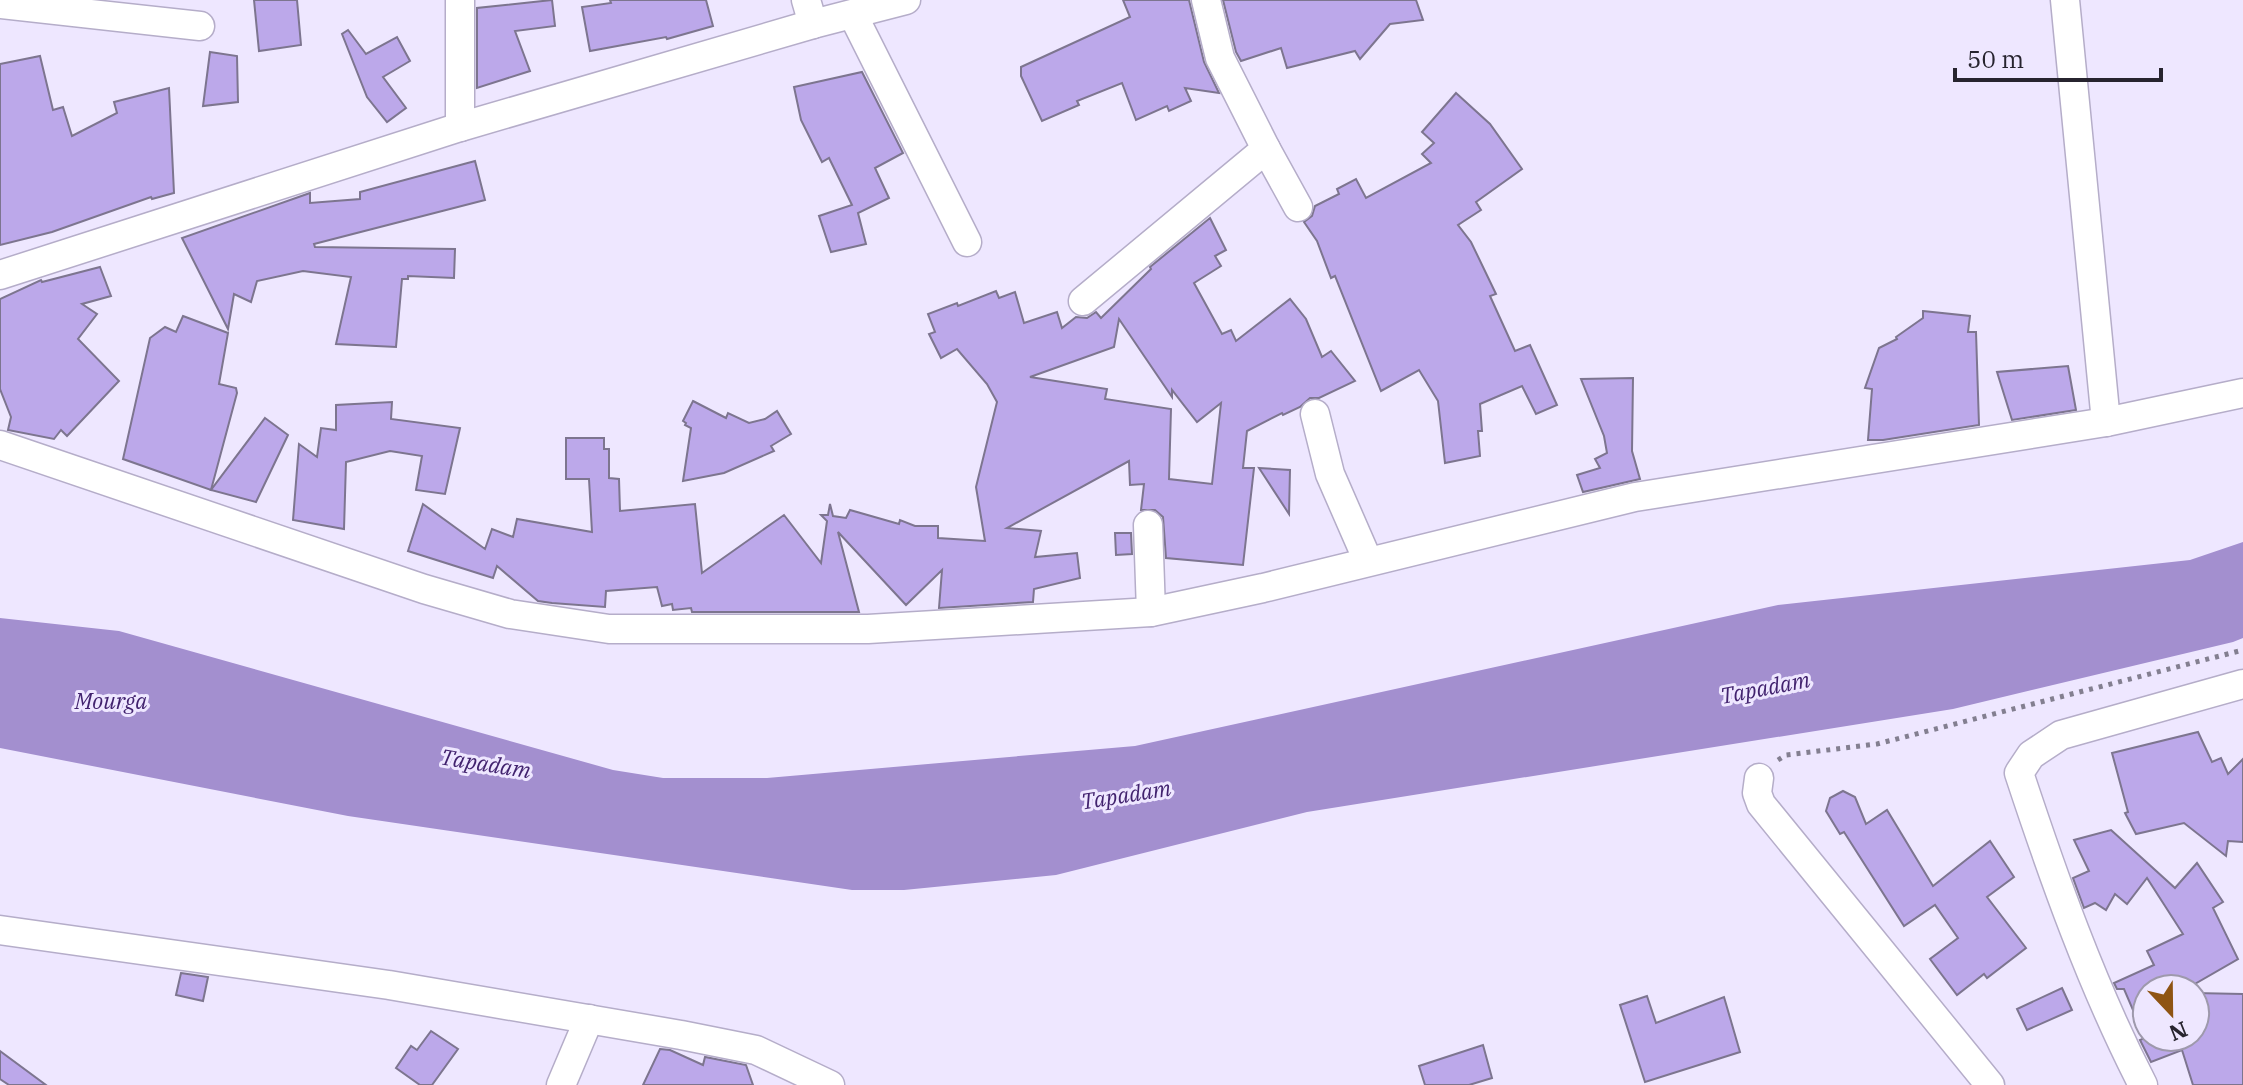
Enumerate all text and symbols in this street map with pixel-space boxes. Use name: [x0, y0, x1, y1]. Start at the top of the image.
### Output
scale bar: [1955, 32, 2161, 82]
text: 50 m: [1967, 43, 2024, 75]
water label: Tapadam: [1718, 664, 1813, 710]
water label: Mourga: [74, 686, 147, 715]
water label: Tapadam: [439, 742, 534, 784]
water label: Tapadam: [1079, 773, 1174, 815]
north arrow: [2131, 973, 2211, 1053]
text: N: [2165, 1015, 2192, 1049]

